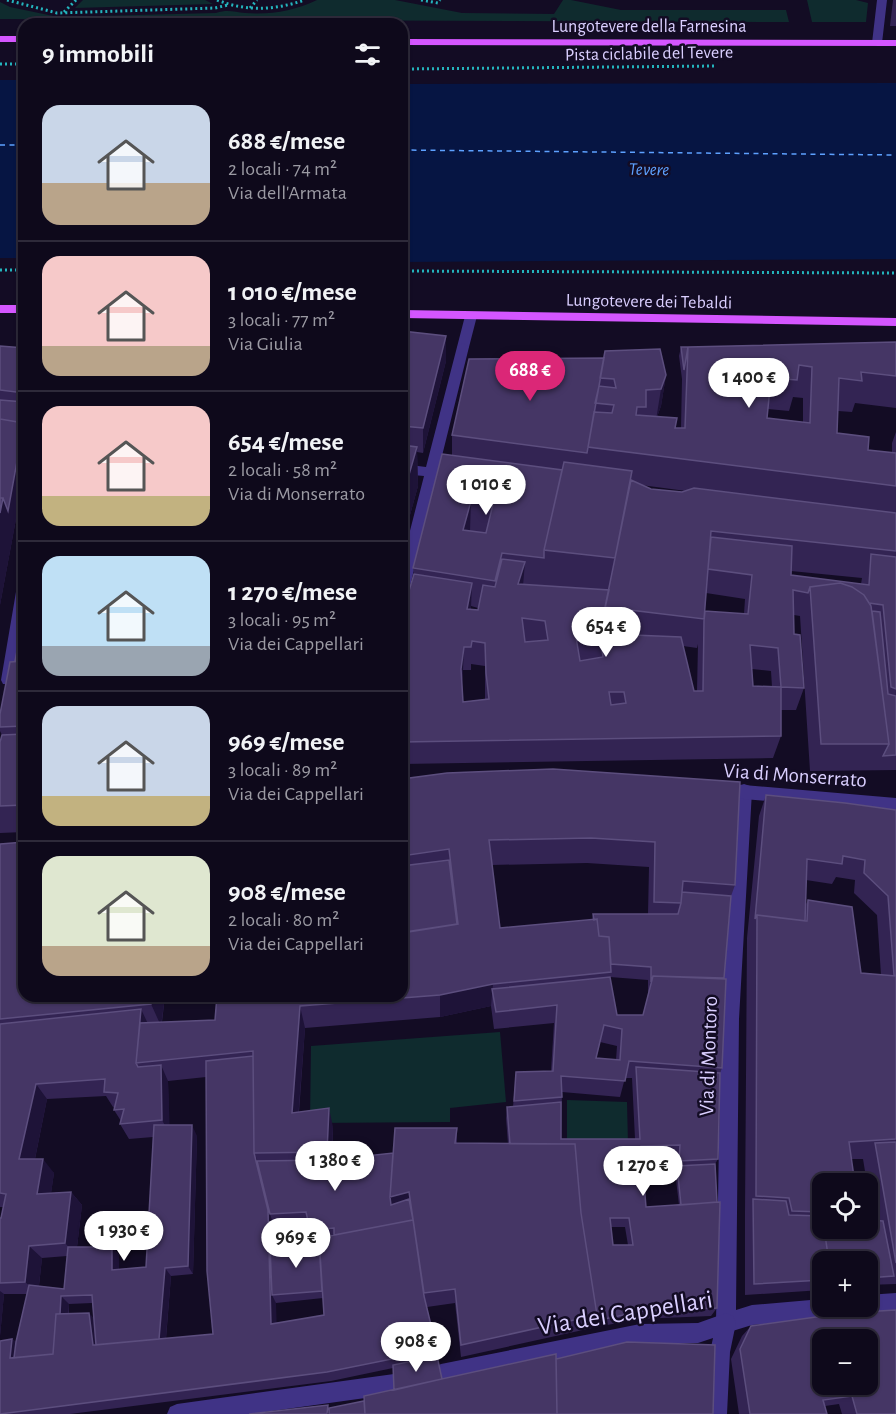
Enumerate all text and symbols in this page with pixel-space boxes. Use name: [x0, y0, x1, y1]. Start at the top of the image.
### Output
street label: Lungotevere della Farnesina: [551, 18, 747, 36]
icon: filters: [351, 38, 384, 71]
text: 9 immobili: [42, 41, 154, 67]
street label: Pista ciclabile del Tevere: [565, 44, 733, 64]
text: 688 €/mese: [228, 128, 345, 154]
icon: home: [90, 129, 162, 201]
text: 2 locali · 74 m²: [228, 159, 337, 179]
water label: Tevere: [629, 161, 670, 179]
text: Via dell'Armata: [228, 183, 347, 203]
text: 1 010 €/mese: [228, 279, 357, 305]
icon: home: [90, 280, 162, 352]
street label: Lungotevere dei Tebaldi: [566, 292, 732, 312]
text: 3 locali · 77 m²: [228, 310, 335, 330]
text: Via Giulia: [228, 334, 303, 354]
pin: 688 €: [488, 351, 572, 402]
pin: 1 400 €: [694, 358, 804, 409]
text: 688 €: [509, 360, 551, 380]
text: 1 400 €: [722, 367, 776, 387]
text: 654 €/mese: [228, 429, 344, 455]
icon: home: [90, 430, 162, 502]
text: 2 locali · 58 m²: [228, 460, 337, 480]
pin: 1 010 €: [431, 465, 541, 516]
text: 1 010 €: [461, 474, 511, 494]
text: Via di Monserrato: [228, 484, 365, 504]
text: 1 270 €/mese: [228, 579, 357, 605]
icon: home: [90, 580, 162, 652]
pin: 654 €: [564, 607, 648, 658]
text: 3 locali · 95 m²: [228, 610, 336, 630]
text: 654 €: [586, 616, 626, 636]
text: Via dei Cappellari: [228, 634, 364, 654]
text: 969 €/mese: [228, 729, 345, 755]
icon: home: [90, 730, 162, 802]
text: 3 locali · 89 m²: [228, 760, 337, 780]
street label: Via di Monserrato: [722, 760, 867, 791]
text: Via dei Cappellari: [228, 784, 364, 804]
text: 908 €/mese: [228, 879, 346, 905]
icon: home: [90, 880, 162, 952]
text: 2 locali · 80 m²: [228, 910, 339, 930]
text: Via dei Cappellari: [228, 934, 364, 954]
street label: Via di Montoro: [696, 996, 721, 1116]
pin: 1 380 €: [280, 1141, 390, 1192]
pin: 1 270 €: [588, 1146, 698, 1197]
text: 1 380 €: [309, 1150, 361, 1170]
text: 1 270 €: [617, 1155, 669, 1175]
map controls: [812, 1173, 878, 1395]
button: locate: [812, 1173, 878, 1239]
pin: 1 930 €: [69, 1211, 179, 1262]
pin: 969 €: [254, 1218, 338, 1269]
text: 1 930 €: [98, 1220, 150, 1240]
text: 969 €: [275, 1227, 317, 1247]
button: +: [812, 1251, 878, 1317]
street label: Via dei Cappellari: [536, 1286, 714, 1340]
pin: 908 €: [374, 1322, 458, 1373]
button: −: [812, 1329, 878, 1395]
text: 908 €: [395, 1331, 437, 1351]

